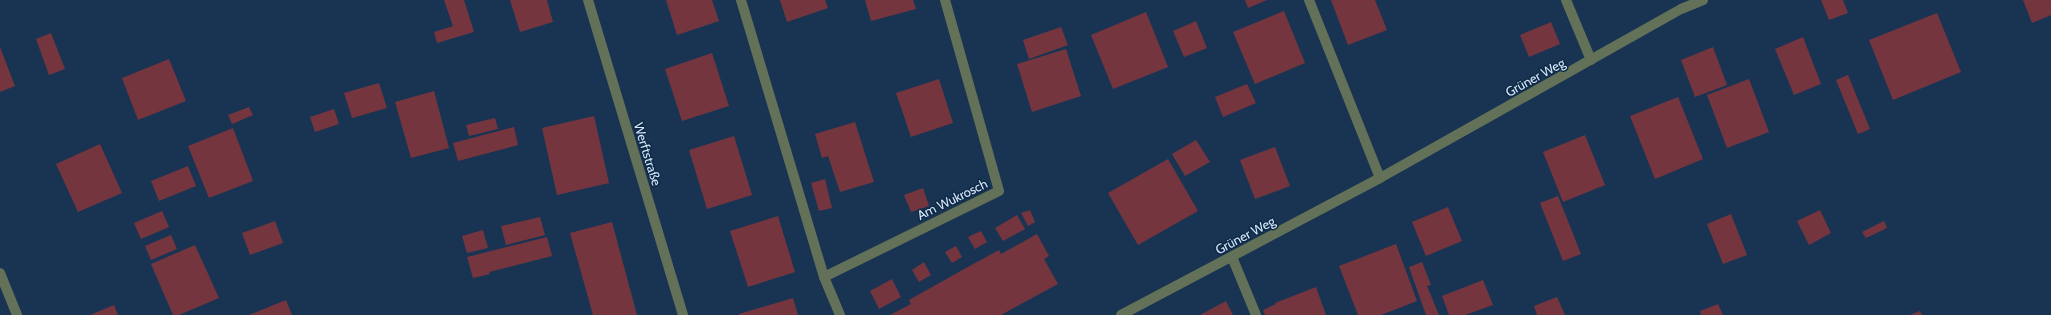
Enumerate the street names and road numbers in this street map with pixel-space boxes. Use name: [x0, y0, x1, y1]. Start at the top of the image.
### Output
street label: Grüner Weg: [1502, 54, 1568, 100]
street label: Werftstraße: [631, 120, 665, 188]
street label: Am Wukrosch: [914, 175, 990, 223]
street label: Grüner Weg: [1212, 212, 1278, 257]

